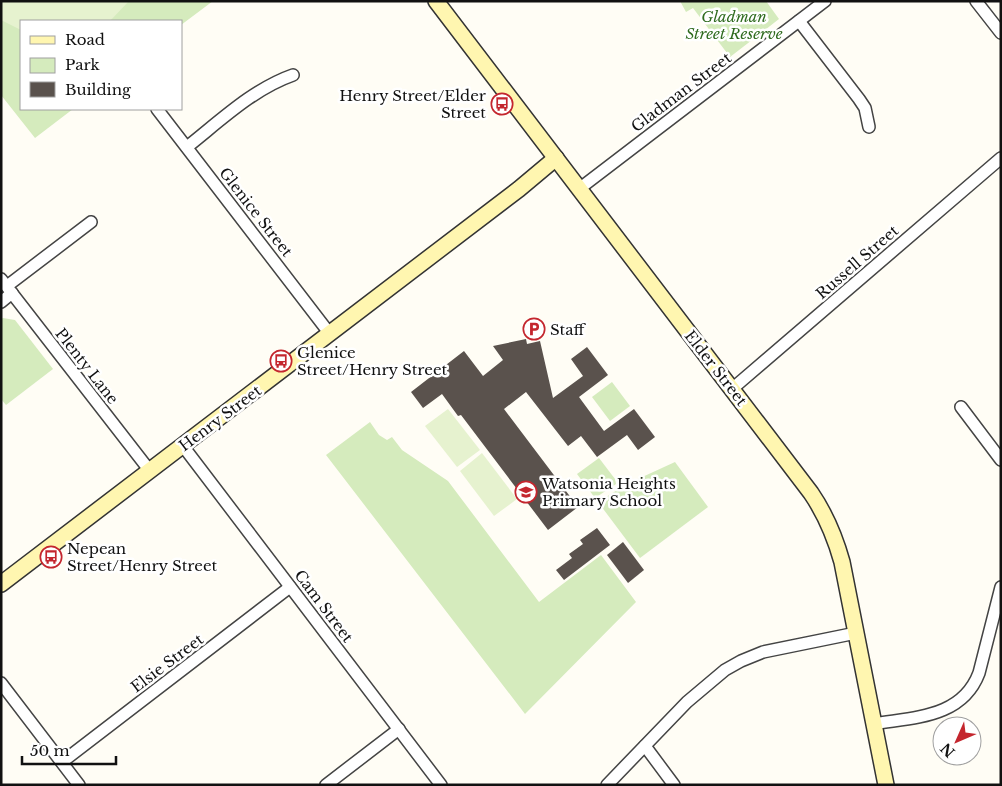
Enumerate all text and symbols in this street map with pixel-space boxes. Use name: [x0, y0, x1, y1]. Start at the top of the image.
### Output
park label: Gladman Street Reserve: [685, 7, 783, 43]
legend: [20, 20, 182, 110]
text: Road: [65, 30, 105, 49]
street label: Gladman Street: [627, 48, 735, 136]
text: Park: [65, 55, 101, 74]
text: Building: [65, 80, 132, 99]
place label: Henry Street/Elder Street: [339, 86, 487, 122]
bus stop icon: Henry Street/Elder Street: [490, 92, 514, 116]
street label: Glenice Street: [215, 164, 297, 261]
street label: Russell Street: [812, 221, 902, 303]
parking icon: Staff: [522, 317, 546, 341]
place label: Staff: [550, 320, 587, 339]
street label: Plenty Lane: [51, 324, 123, 408]
street label: Elder Street: [681, 326, 752, 410]
place label: Glenice Street/Henry Street: [297, 343, 447, 379]
bus stop icon: Glenice Street/Henry Street: [269, 349, 293, 373]
street label: Henry Street: [175, 381, 265, 455]
place label: Watsonia Heights Primary School: [541, 474, 676, 510]
school or university icon: Watsonia Heights Primary School: [514, 480, 538, 504]
place label: Nepean Street/Henry Street: [67, 539, 217, 575]
bus stop icon: Nepean Street/Henry Street: [39, 545, 63, 569]
street label: Cam Street: [291, 566, 358, 646]
street label: Elsie Street: [127, 629, 207, 696]
north arrow: [932, 716, 982, 766]
scale bar: [22, 734, 116, 766]
text: N: [937, 739, 959, 761]
text: 50 m: [30, 741, 70, 760]

